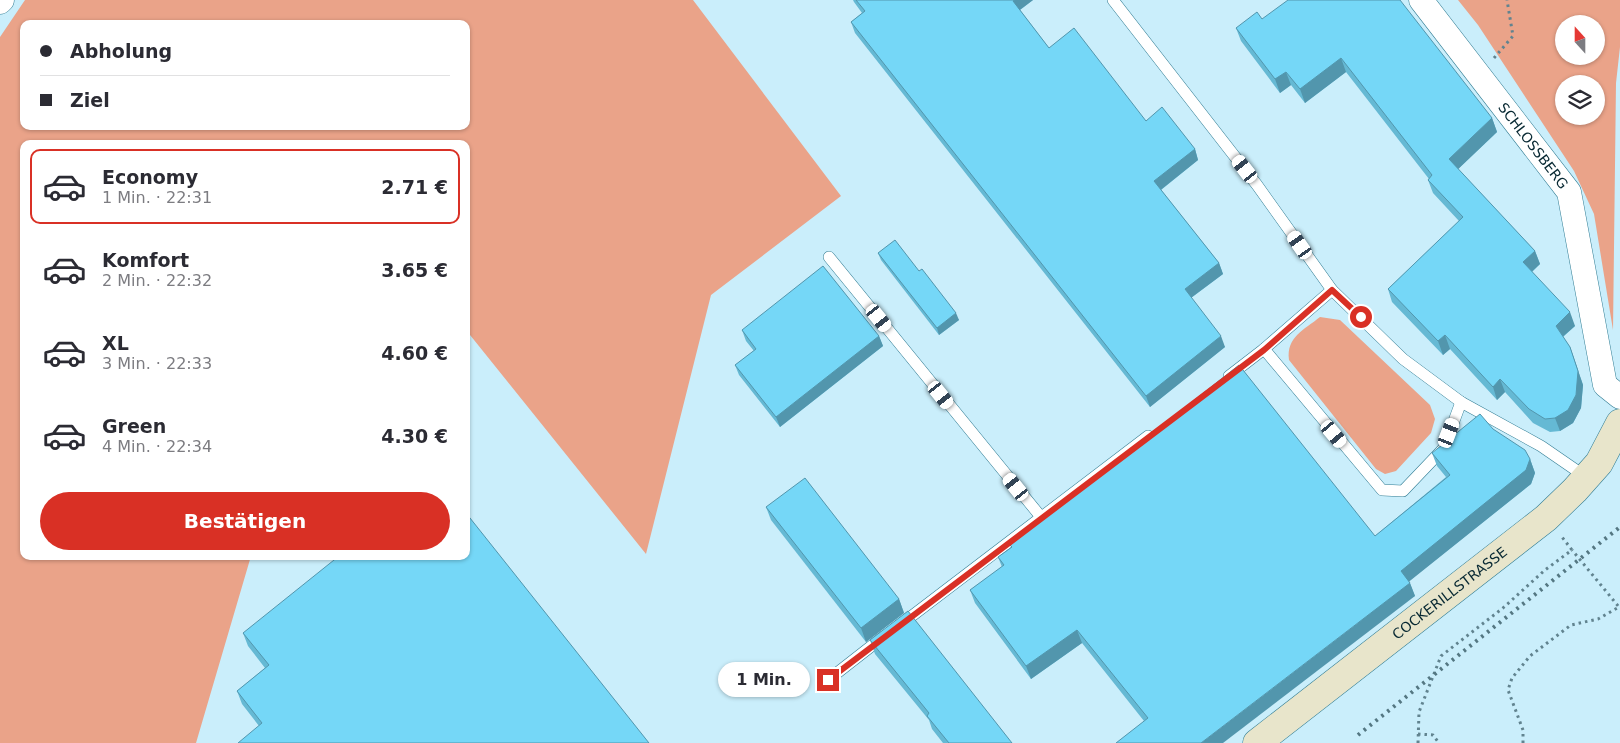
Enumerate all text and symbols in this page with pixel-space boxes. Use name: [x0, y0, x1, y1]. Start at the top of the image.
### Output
north arrow: [1555, 15, 1605, 65]
map controls: [1555, 15, 1605, 125]
text: Abholung: [70, 40, 172, 62]
button: layers: [1555, 75, 1605, 125]
text: Ziel: [70, 89, 110, 111]
street label: SCHLOSSBERG: [1495, 100, 1572, 192]
car: [1229, 153, 1260, 185]
icon: car: [42, 164, 87, 209]
text: Economy: [102, 166, 198, 188]
text: 2.71 €: [381, 176, 448, 198]
text: 1 Min. · 22:31: [102, 188, 212, 207]
car: [1285, 228, 1314, 262]
icon: car: [42, 247, 87, 292]
text: Komfort: [102, 249, 189, 271]
text: 3.65 €: [381, 259, 448, 281]
text: 2 Min. · 22:32: [102, 271, 212, 290]
car: [863, 302, 894, 334]
route start: [1350, 306, 1372, 328]
icon: car: [42, 330, 87, 375]
text: XL: [102, 332, 129, 354]
text: 4.60 €: [381, 342, 448, 364]
text: 3 Min. · 22:33: [102, 354, 212, 373]
car: [925, 379, 956, 411]
icon: car: [42, 413, 87, 458]
text: Green: [102, 415, 166, 437]
car: [1436, 416, 1461, 450]
car: [1318, 418, 1349, 450]
text: 4.30 €: [381, 425, 448, 447]
text: 4 Min. · 22:34: [102, 437, 212, 456]
car: [1000, 471, 1031, 503]
button: Bestätigen: [40, 492, 450, 550]
street label: COCKERILLSTRASSE: [1389, 543, 1510, 643]
callout: 1 Min.: [718, 662, 810, 698]
route end: [817, 669, 839, 691]
text: 1 Min.: [736, 670, 792, 689]

